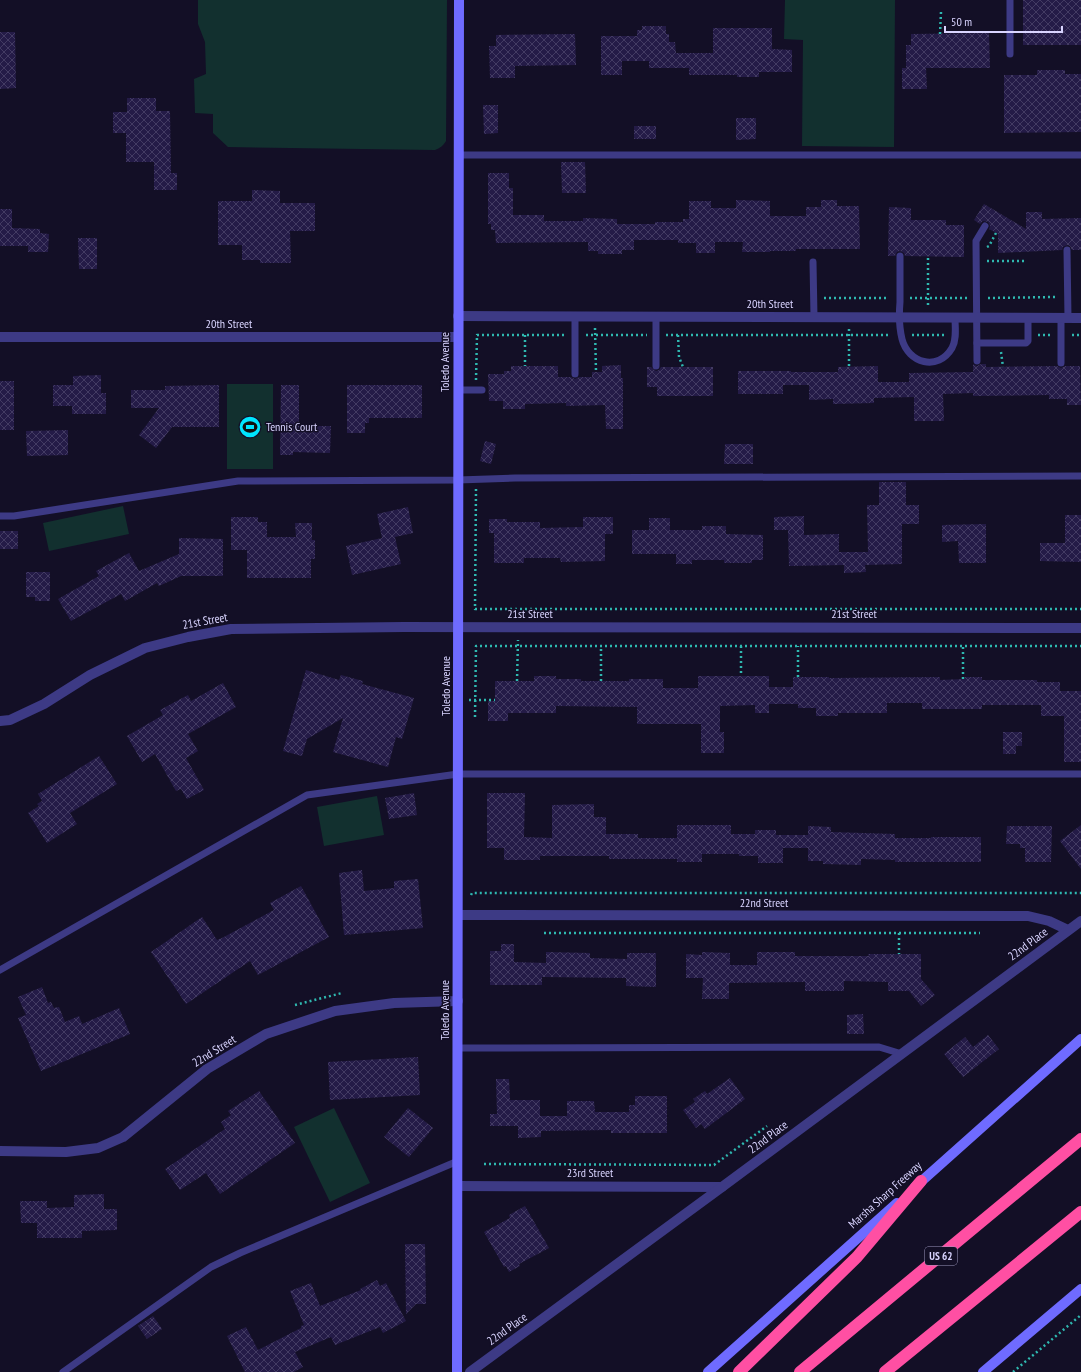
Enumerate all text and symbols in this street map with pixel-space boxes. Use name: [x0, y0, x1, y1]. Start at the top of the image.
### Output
scale bar: [945, 8, 1062, 34]
text: 50 m: [951, 14, 972, 29]
street label: 20th Street: [747, 296, 794, 311]
street label: 20th Street: [206, 316, 253, 331]
street label: Toledo Avenue: [437, 332, 452, 392]
sports icon: Tennis Court: [237, 414, 263, 440]
place label: Tennis Court: [266, 419, 318, 434]
street label: 21st Street: [507, 606, 553, 621]
street label: 21st Street: [831, 606, 877, 621]
street label: 21st Street: [181, 609, 229, 632]
street label: Toledo Avenue: [438, 656, 453, 716]
street label: 22nd Street: [740, 895, 789, 910]
street label: 22nd Place: [1005, 924, 1051, 963]
street label: Toledo Avenue: [437, 980, 452, 1040]
street label: 22nd Street: [189, 1031, 239, 1070]
street label: 22nd Place: [745, 1117, 791, 1156]
street label: Marsha Sharp Freeway: [845, 1158, 925, 1231]
street label: 23rd Street: [567, 1165, 614, 1180]
road number: US 62: [925, 1247, 957, 1265]
street label: 22nd Place: [484, 1309, 530, 1348]

